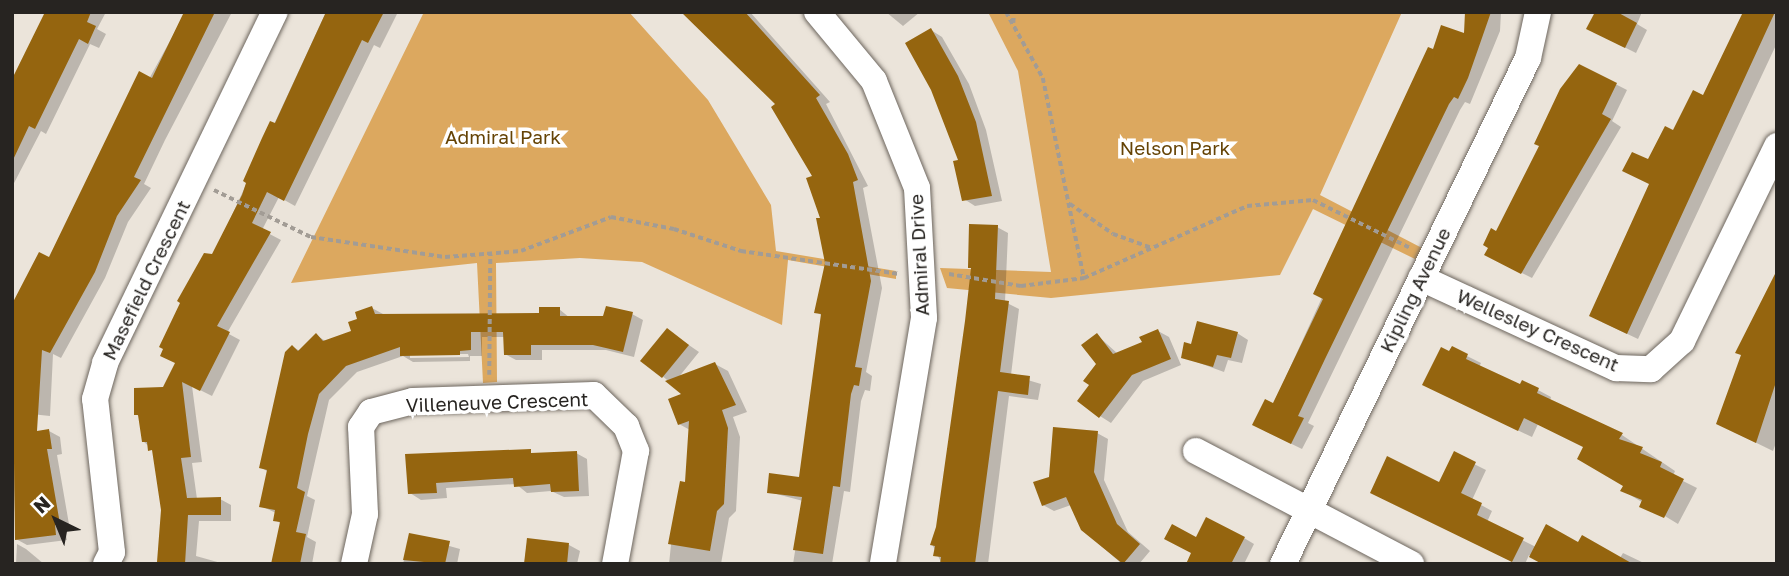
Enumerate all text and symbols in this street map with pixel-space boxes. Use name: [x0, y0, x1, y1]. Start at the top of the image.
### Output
park label: Admiral Park: [445, 126, 561, 148]
park label: Nelson Park: [1120, 137, 1230, 159]
street label: Admiral Drive: [904, 193, 934, 317]
street label: Masefield Crescent: [97, 196, 195, 364]
street label: Kipling Avenue: [1375, 224, 1455, 356]
street label: Wellesley Crescent: [1453, 284, 1623, 376]
street label: Villeneuve Crescent: [405, 387, 589, 417]
north arrow: [21, 485, 91, 555]
text: N: [28, 491, 54, 518]

